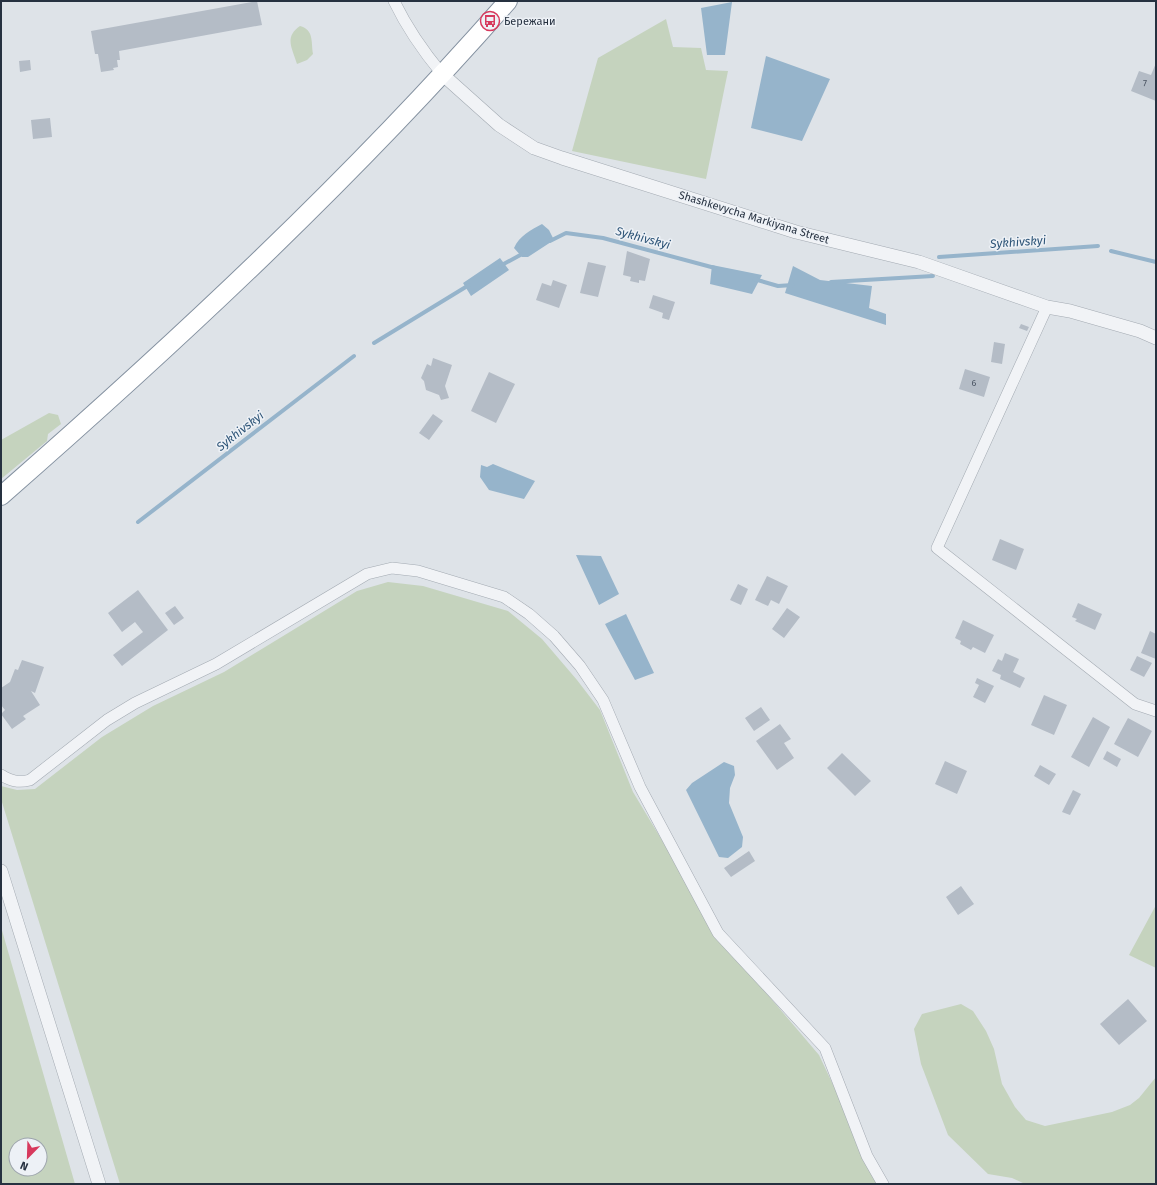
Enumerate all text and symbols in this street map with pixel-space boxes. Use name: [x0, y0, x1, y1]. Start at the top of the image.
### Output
bus stop icon: Бережани: [479, 10, 501, 32]
place label: Бережани: [504, 15, 556, 28]
house number: 7: [1143, 78, 1147, 88]
street label: Shashkevycha Markiyana Street: [677, 188, 831, 247]
water label: Sykhivskyi: [613, 224, 673, 252]
water label: Sykhivskyi: [989, 233, 1047, 251]
house number: 6: [972, 378, 977, 388]
water label: Sykhivskyi: [213, 408, 267, 454]
north arrow: [8, 1137, 48, 1177]
text: N: [18, 1158, 30, 1173]

